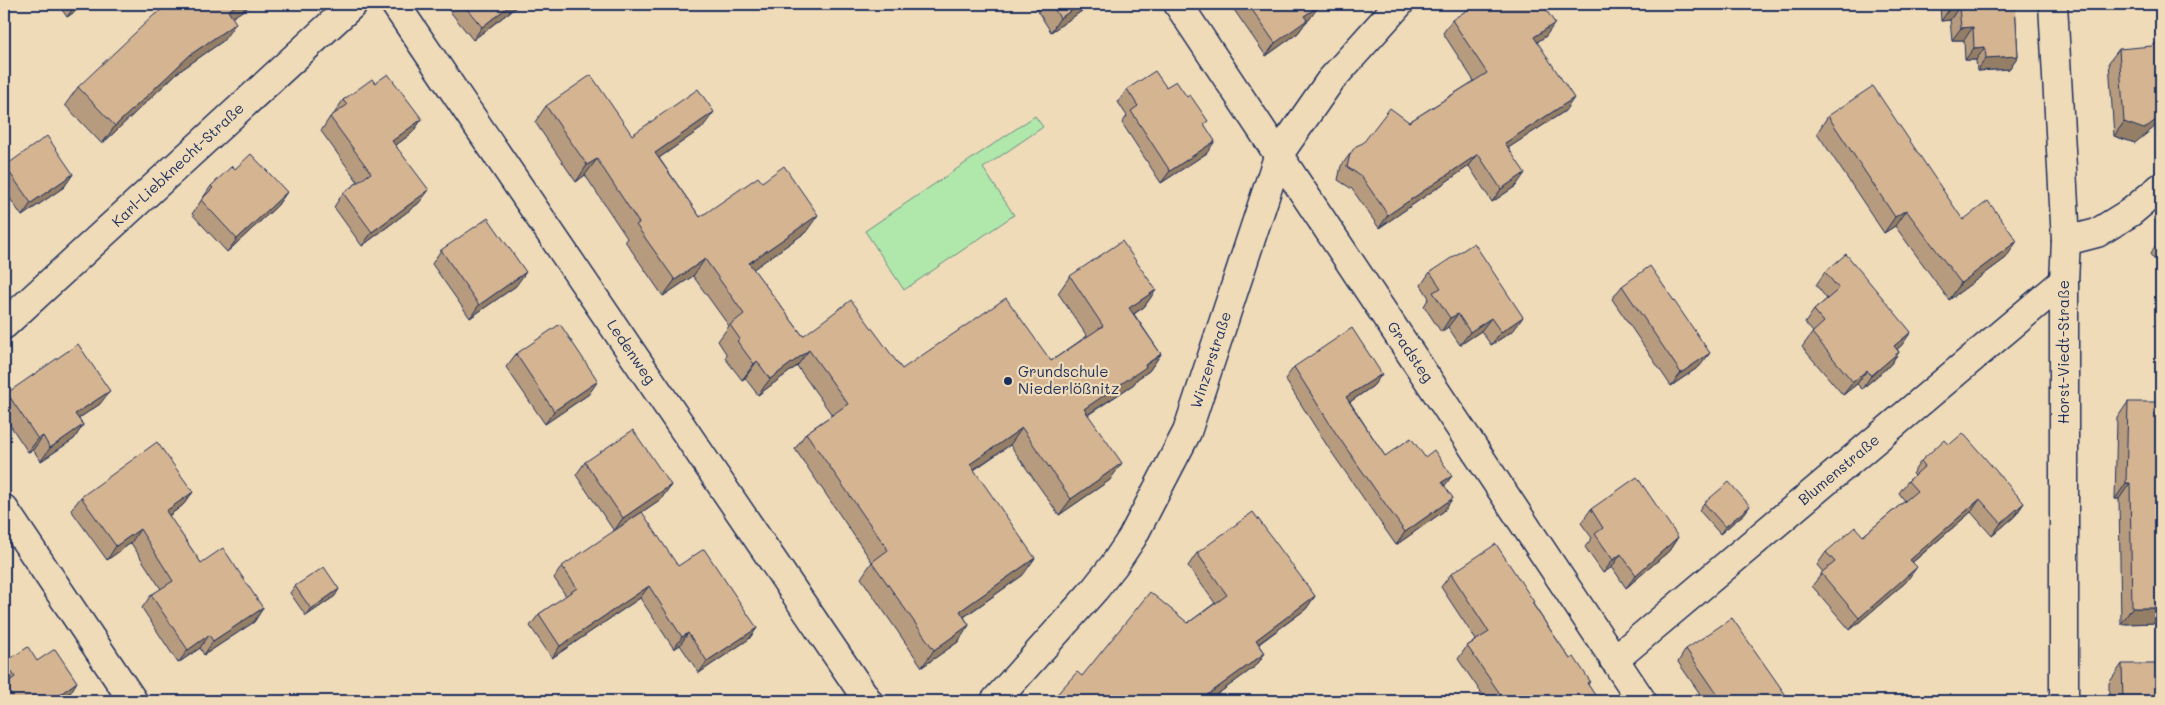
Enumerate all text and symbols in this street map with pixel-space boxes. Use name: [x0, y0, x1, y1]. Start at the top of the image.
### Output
street label: Karl-Liebknecht-Straße: [107, 98, 248, 231]
street label: Horst-Viedt-Straße: [2053, 280, 2073, 424]
street label: Winzerstraße: [1185, 309, 1235, 411]
street label: Ledenweg: [603, 315, 661, 388]
street label: Gradsteg: [1383, 317, 1439, 386]
place label: Grundschule Niederlößnitz: [1018, 361, 1119, 398]
marker: Grundschule Niederlößnitz: [1002, 375, 1014, 387]
street label: Blumenstraße: [1793, 429, 1883, 509]

